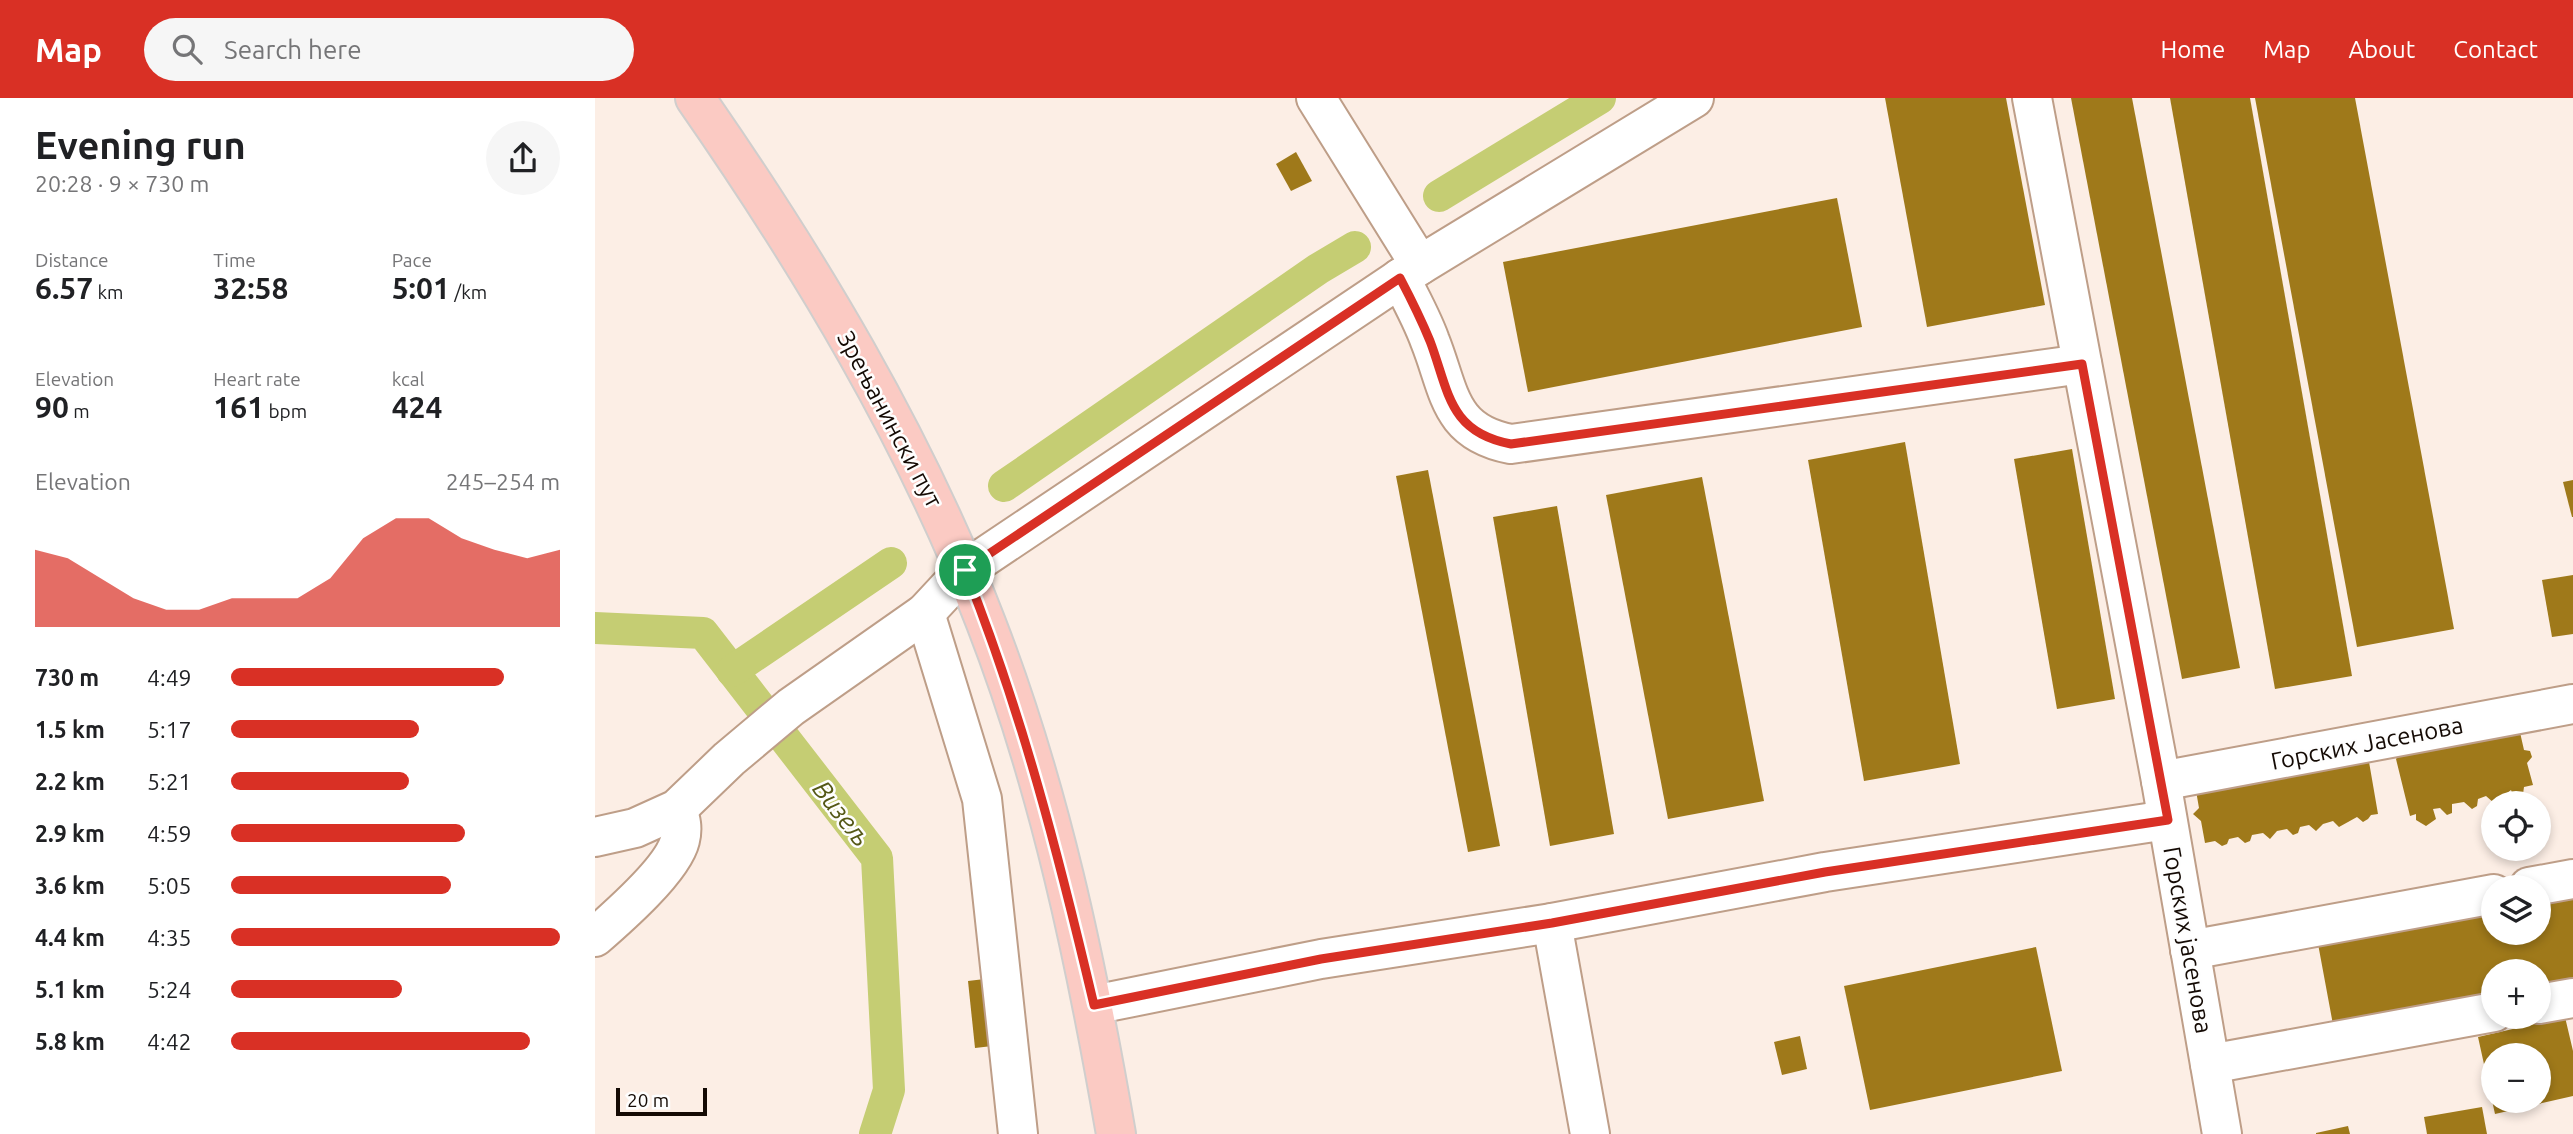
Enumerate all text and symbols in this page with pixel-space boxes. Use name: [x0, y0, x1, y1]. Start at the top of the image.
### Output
search box: [144, 18, 634, 81]
icon: search: [168, 30, 206, 68]
text: Map: [35, 31, 102, 68]
text: Search here: [224, 35, 362, 64]
text: Home: [2160, 36, 2225, 63]
text: Map: [2263, 36, 2310, 63]
text: About: [2348, 36, 2415, 63]
text: Contact: [2453, 36, 2538, 63]
button: share: [486, 121, 560, 195]
text: Evening run: [35, 124, 246, 166]
text: 20:28 · 9 × 730 m: [35, 171, 209, 196]
text: Distance: [35, 249, 109, 271]
text: Time: [213, 249, 256, 271]
text: Pace: [392, 249, 432, 271]
text: 6.57: [35, 271, 93, 305]
text: 32:58: [213, 271, 288, 305]
text: 5:01: [392, 271, 450, 305]
text: km: [93, 281, 123, 303]
text: /km: [450, 281, 487, 303]
street label: Зрењанински пут: [832, 326, 948, 512]
text: Elevation: [35, 368, 114, 390]
text: Heart rate: [213, 368, 301, 390]
text: kcal: [392, 368, 424, 390]
text: 90: [35, 390, 69, 424]
text: 161: [213, 390, 264, 424]
text: 424: [392, 390, 442, 424]
text: m: [69, 400, 90, 422]
text: bpm: [264, 400, 307, 422]
text: Elevation: [35, 469, 131, 494]
text: 245–254 m: [446, 469, 560, 494]
pin: [935, 540, 995, 600]
icon: arrive: [946, 551, 984, 589]
text: 730 m: [35, 665, 99, 690]
text: 4:49: [147, 665, 192, 690]
street label: Горских Јасенова: [2269, 711, 2465, 775]
text: 1.5 km: [35, 717, 105, 742]
text: 5:17: [147, 717, 192, 742]
text: 2.2 km: [35, 769, 105, 794]
text: 5:21: [147, 769, 192, 794]
water label: Визељ: [807, 774, 877, 852]
map controls: [2481, 791, 2551, 1113]
button: locate: [2481, 791, 2551, 861]
text: 2.9 km: [35, 821, 105, 846]
text: 4:59: [147, 821, 192, 846]
street label: Горских јасенова: [2158, 845, 2218, 1035]
text: 3.6 km: [35, 873, 105, 898]
text: 5:05: [147, 873, 192, 898]
button: layers: [2481, 875, 2551, 945]
text: 4.4 km: [35, 925, 105, 950]
text: 4:35: [147, 925, 192, 950]
button: +: [2481, 959, 2551, 1029]
text: 5.1 km: [35, 977, 105, 1002]
text: 5:24: [147, 977, 192, 1002]
text: 5.8 km: [35, 1029, 105, 1054]
text: 4:42: [147, 1029, 192, 1054]
button: −: [2481, 1043, 2551, 1113]
scale bar: [616, 1085, 707, 1117]
text: 20 m: [627, 1089, 669, 1111]

